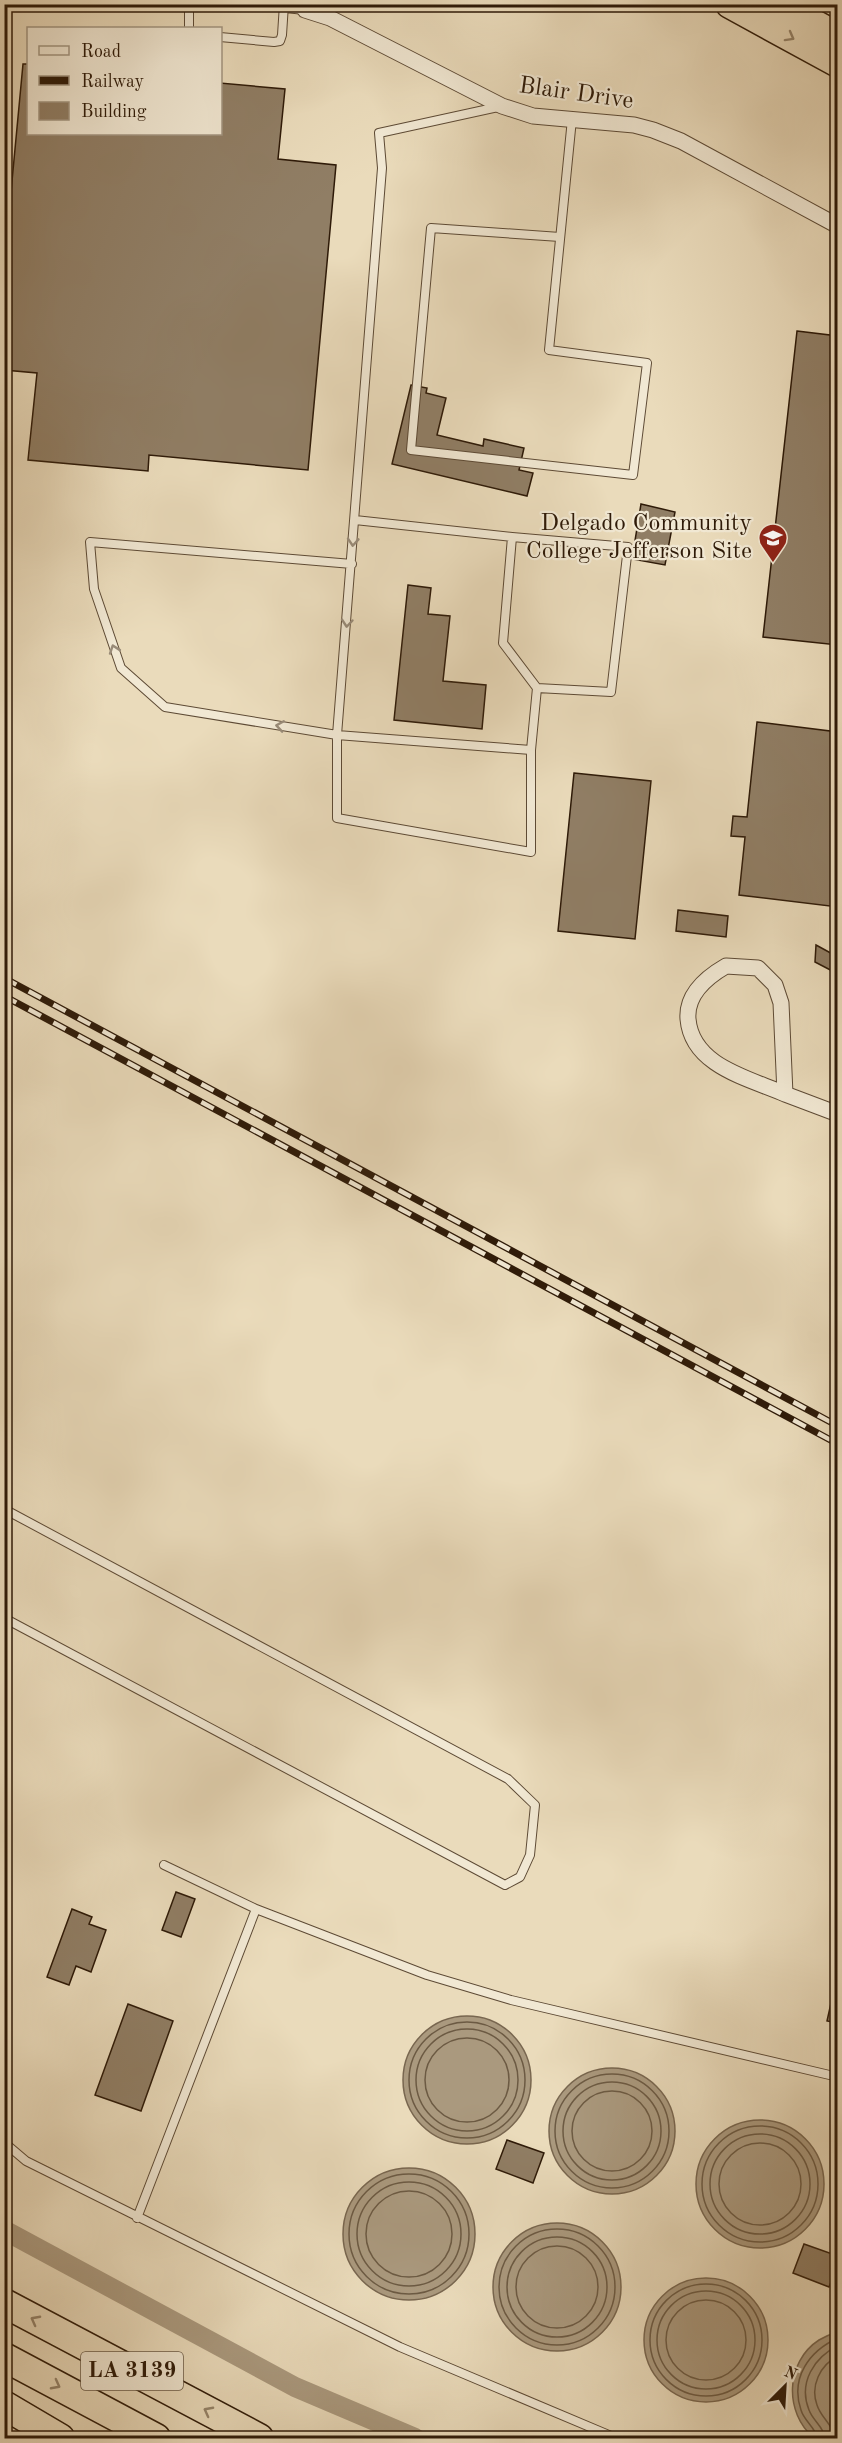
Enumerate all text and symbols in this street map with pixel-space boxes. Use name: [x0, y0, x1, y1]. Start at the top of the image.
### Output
legend: [27, 27, 222, 135]
one-way arrow: [783, 30, 794, 41]
text: Road: [81, 43, 121, 61]
text: Railway: [81, 73, 144, 91]
street label: Blair Drive: [517, 74, 635, 114]
text: Building: [81, 103, 147, 121]
place label: Delgado Community College Jefferson Site: [526, 512, 752, 564]
school or university icon: Delgado Community College Jefferson Site: [757, 522, 789, 564]
one-way arrow: [347, 538, 360, 547]
one-way arrow: [341, 618, 354, 627]
one-way arrow: [109, 644, 122, 655]
one-way arrow: [275, 720, 284, 732]
one-way arrow: [31, 2315, 42, 2327]
road number: LA 3139: [81, 2352, 183, 2390]
north arrow: [755, 2356, 815, 2416]
text: N: [781, 2364, 800, 2384]
one-way arrow: [50, 2378, 60, 2389]
one-way arrow: [203, 2407, 214, 2418]

